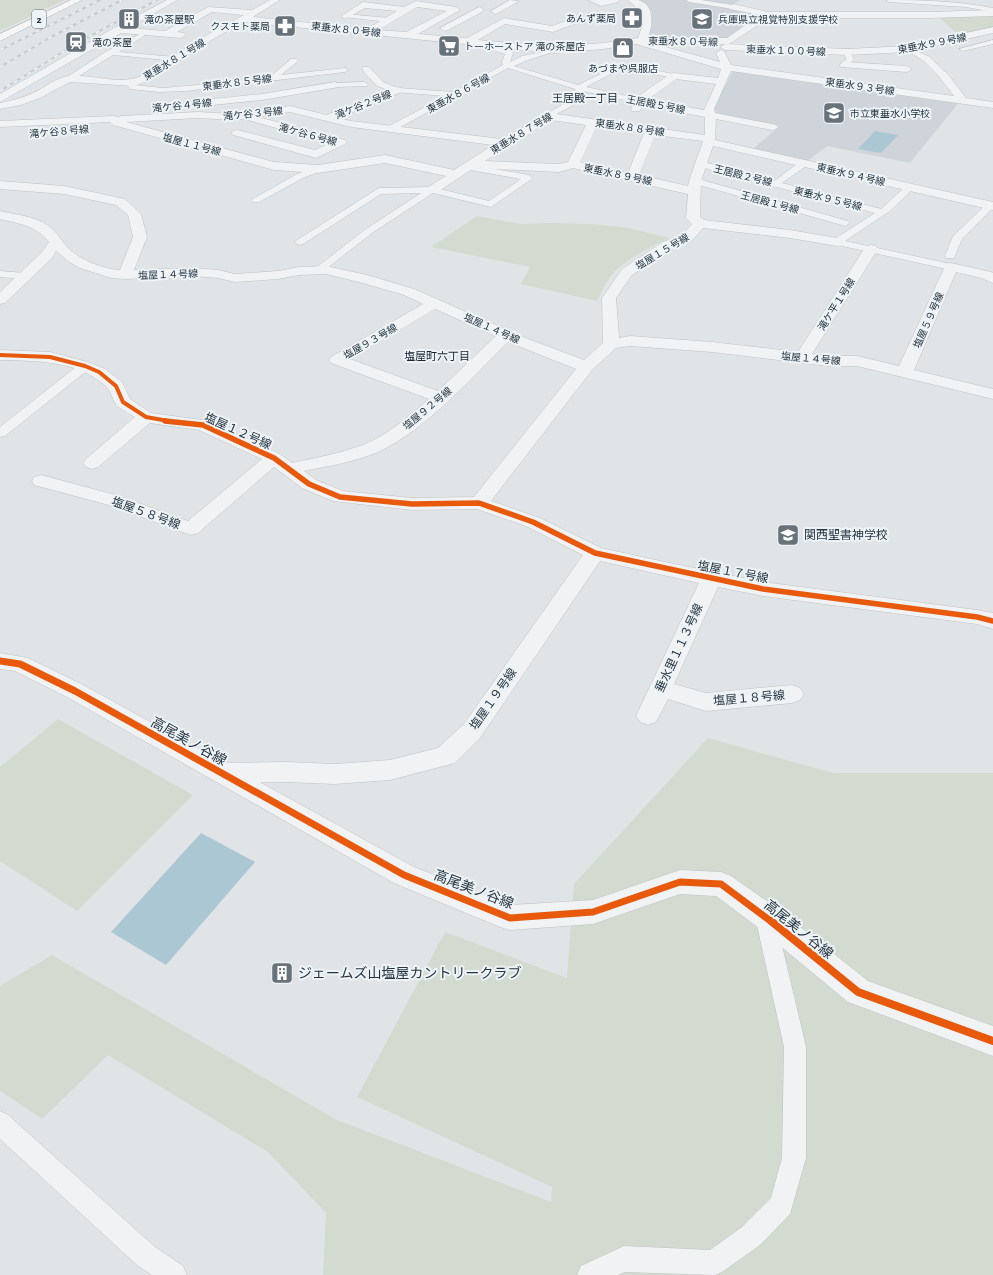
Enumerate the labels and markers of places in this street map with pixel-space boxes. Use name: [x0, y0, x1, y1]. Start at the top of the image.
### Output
pharmacy icon: あんず薬局: [619, 5, 645, 31]
building icon: 滝の茶屋駅: [116, 6, 142, 32]
school or university icon: 兵庫県立視覚特別支援学校: [689, 6, 715, 32]
pharmacy icon: クスモト薬局: [272, 13, 298, 39]
place label: あんず薬局: [566, 13, 616, 24]
place label: 兵庫県立視覚特別支援学校: [718, 14, 838, 25]
place label: 滝の茶屋駅: [144, 15, 195, 25]
place label: クスモト薬局: [210, 21, 270, 32]
station icon: 滝の茶屋: [63, 29, 89, 55]
supermarket icon: トーホーストア 滝の茶屋店: [436, 33, 462, 59]
shop icon: あづまや呉服店: [610, 35, 636, 61]
place label: 滝の茶屋: [92, 38, 132, 48]
place label: トーホーストア 滝の茶屋店: [464, 42, 585, 52]
place label: あづまや呉服店: [588, 63, 658, 74]
school or university icon: 市立東垂水小学校: [821, 100, 847, 126]
place label: 市立東垂水小学校: [850, 108, 930, 119]
school or university icon: 関西聖書神学校: [775, 522, 801, 548]
place label: 関西聖書神学校: [804, 528, 888, 541]
building icon: ジェームズ山塩屋カントリークラブ: [269, 960, 295, 986]
place label: ジェームズ山塩屋カントリークラブ: [298, 965, 522, 981]

